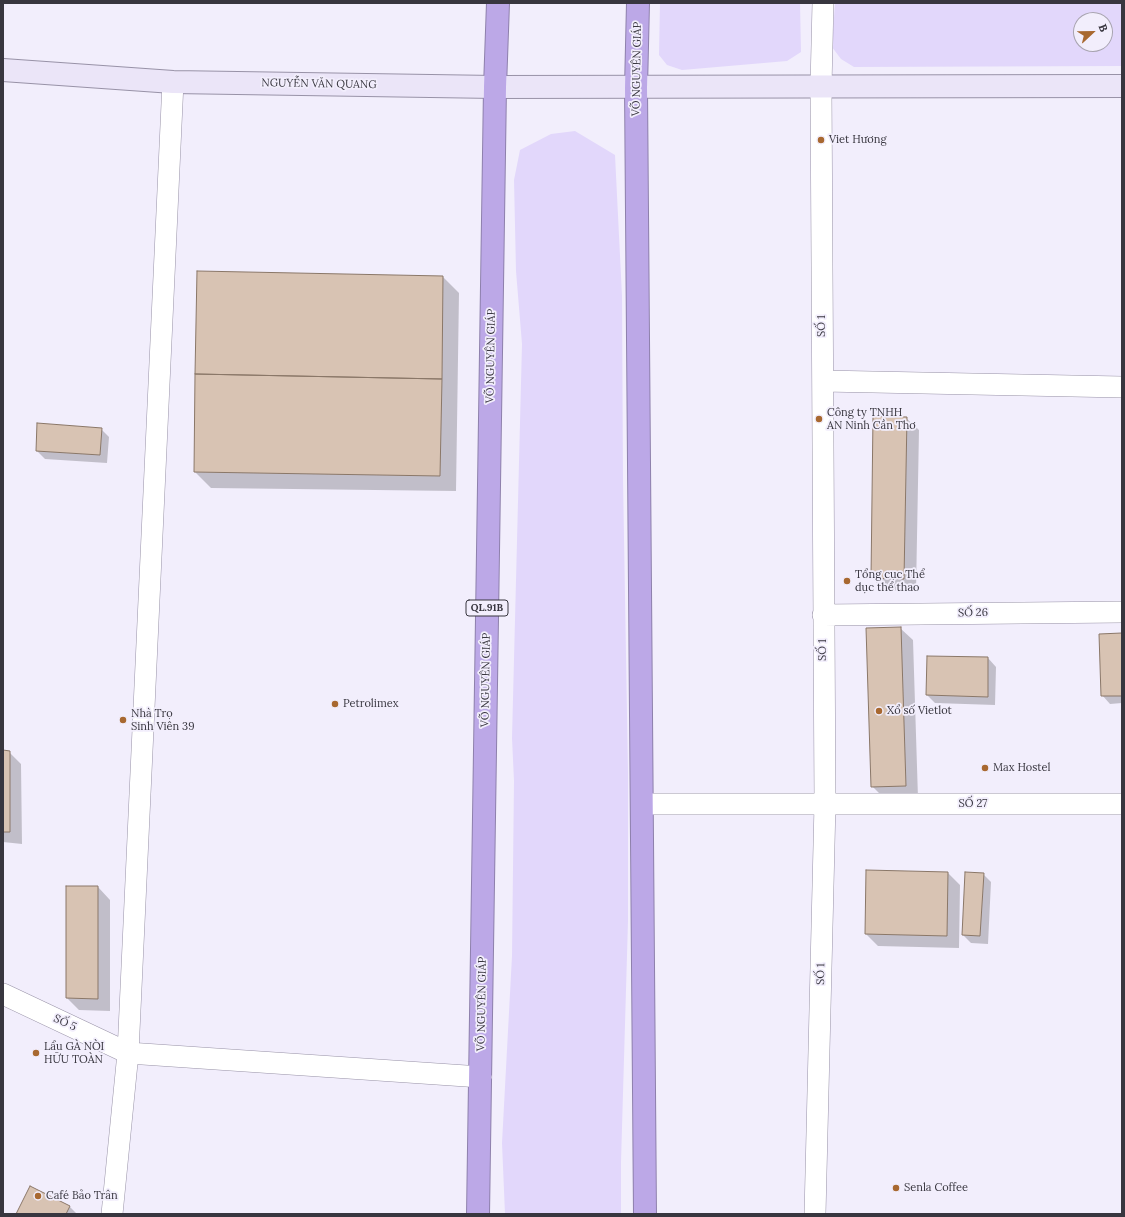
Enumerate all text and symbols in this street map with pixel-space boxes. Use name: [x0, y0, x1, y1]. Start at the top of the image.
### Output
north arrow: [1073, 12, 1113, 52]
street label: VÕ NGUYÊN GIÁP: [630, 22, 644, 116]
text: B: [1095, 22, 1111, 34]
street label: NGUYỄN VĂN QUANG: [261, 76, 377, 92]
place label: Viet Hương: [829, 133, 886, 147]
marker: Viet Hương: [816, 135, 826, 145]
street label: VÕ NGUYÊN GIÁP: [484, 309, 498, 403]
street label: SỐ 1: [815, 315, 829, 337]
place label: Công ty TNHH AN Ninh Cần Thơ: [827, 406, 916, 432]
marker: Công ty TNHH AN Ninh Cần Thơ: [814, 414, 824, 424]
place label: Tổng cục Thể dục thể thao: [855, 568, 925, 594]
marker: Tổng cục Thể dục thể thao: [842, 576, 852, 586]
road number: QL.91B: [466, 600, 508, 616]
street label: SỐ 26: [958, 606, 988, 620]
street label: VÕ NGUYÊN GIÁP: [479, 633, 493, 727]
street label: SỐ 1: [816, 639, 830, 661]
place label: Petrolimex: [343, 697, 398, 711]
marker: Petrolimex: [330, 699, 340, 709]
place label: Xổ số Vietlot: [887, 704, 952, 718]
marker: Xổ số Vietlot: [874, 706, 884, 716]
place label: Nhà Trọ Sinh Viên 39: [131, 707, 195, 733]
marker: Nhà Trọ Sinh Viên 39: [118, 715, 128, 725]
place label: Max Hostel: [993, 761, 1051, 775]
marker: Max Hostel: [980, 763, 990, 773]
street label: SỐ 27: [959, 797, 987, 811]
street label: VÕ NGUYÊN GIÁP: [475, 957, 489, 1051]
street label: SỐ 1: [814, 963, 828, 985]
street label: SỐ 5: [51, 1012, 79, 1034]
place label: Lẩu GÀ NÒI HỮU TOÀN: [44, 1040, 104, 1066]
marker: Lẩu GÀ NÒI HỮU TOÀN: [31, 1048, 41, 1058]
place label: Senla Coffee: [904, 1181, 968, 1195]
marker: Senla Coffee: [891, 1183, 901, 1193]
place label: Café Bảo Trân: [46, 1189, 118, 1203]
marker: Café Bảo Trân: [33, 1191, 43, 1201]

